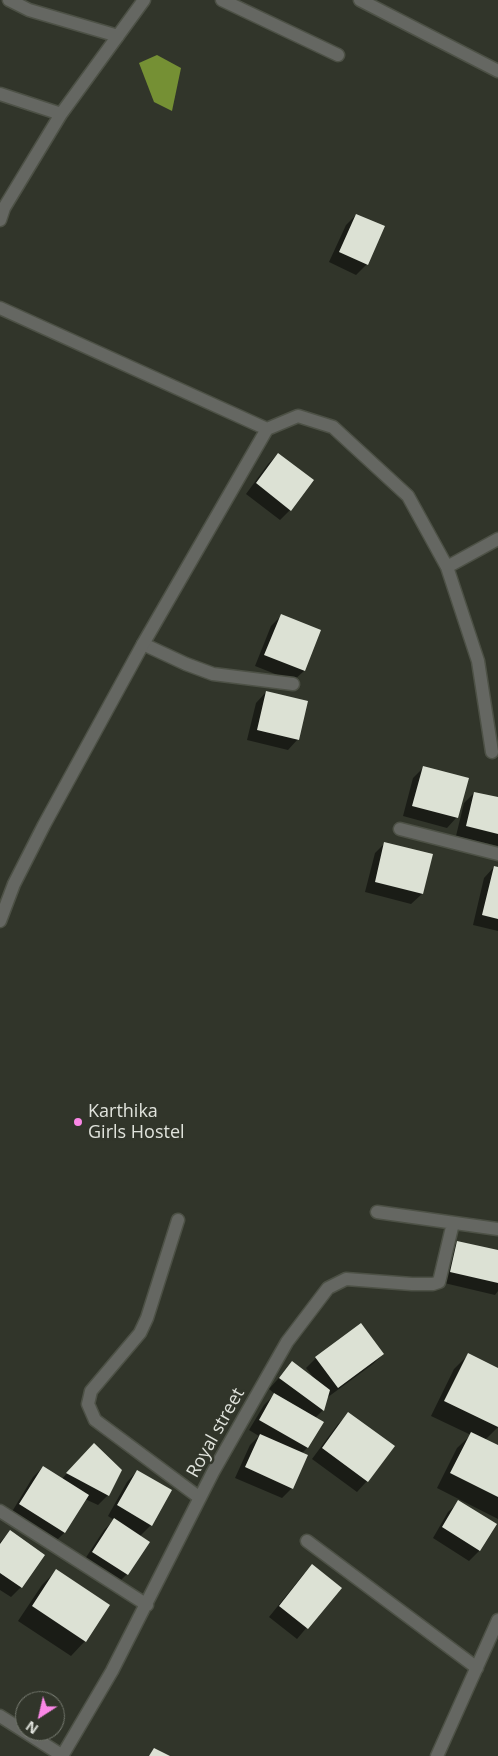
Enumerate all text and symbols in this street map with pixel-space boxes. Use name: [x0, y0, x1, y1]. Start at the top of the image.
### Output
place label: Karthika Girls Hostel: [88, 1101, 185, 1144]
marker: Karthika Girls Hostel: [72, 1116, 84, 1128]
street label: Royal street: [183, 1384, 249, 1482]
north arrow: [15, 1691, 65, 1741]
text: N: [22, 1717, 42, 1739]

